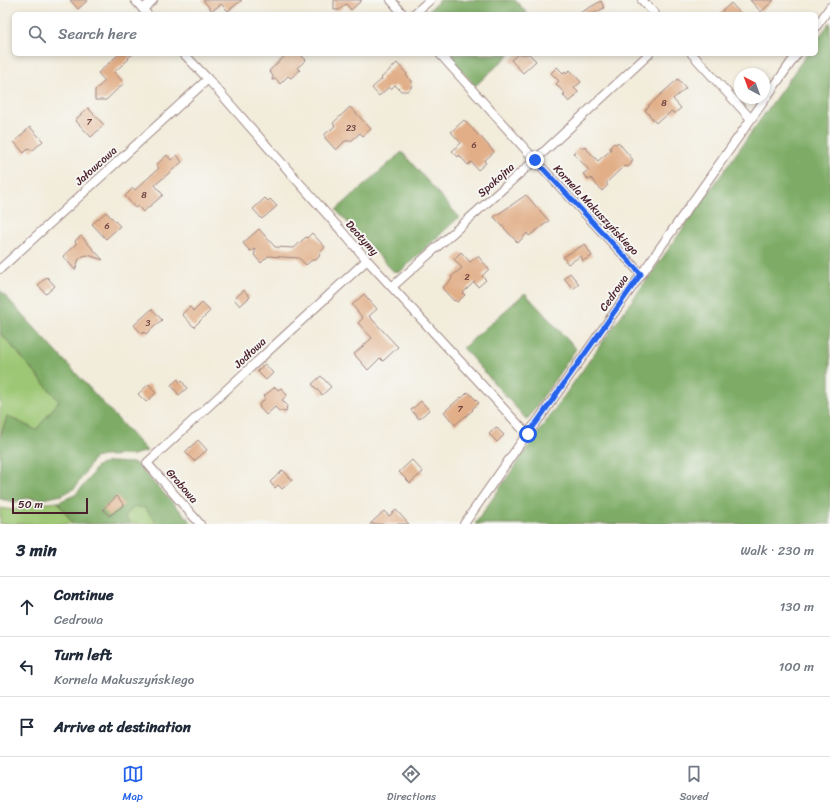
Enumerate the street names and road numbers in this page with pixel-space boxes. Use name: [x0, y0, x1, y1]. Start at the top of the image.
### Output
street label: Jałowcowa: [70, 141, 122, 191]
street label: Spokojna: [473, 158, 519, 202]
street label: Kornela Makuszyńskiego: [549, 160, 644, 260]
street label: Deotymy: [341, 216, 383, 260]
street label: Cedrowa: [594, 270, 634, 315]
street label: Jodłowa: [229, 332, 271, 374]
street label: Grabowa: [161, 464, 203, 508]

